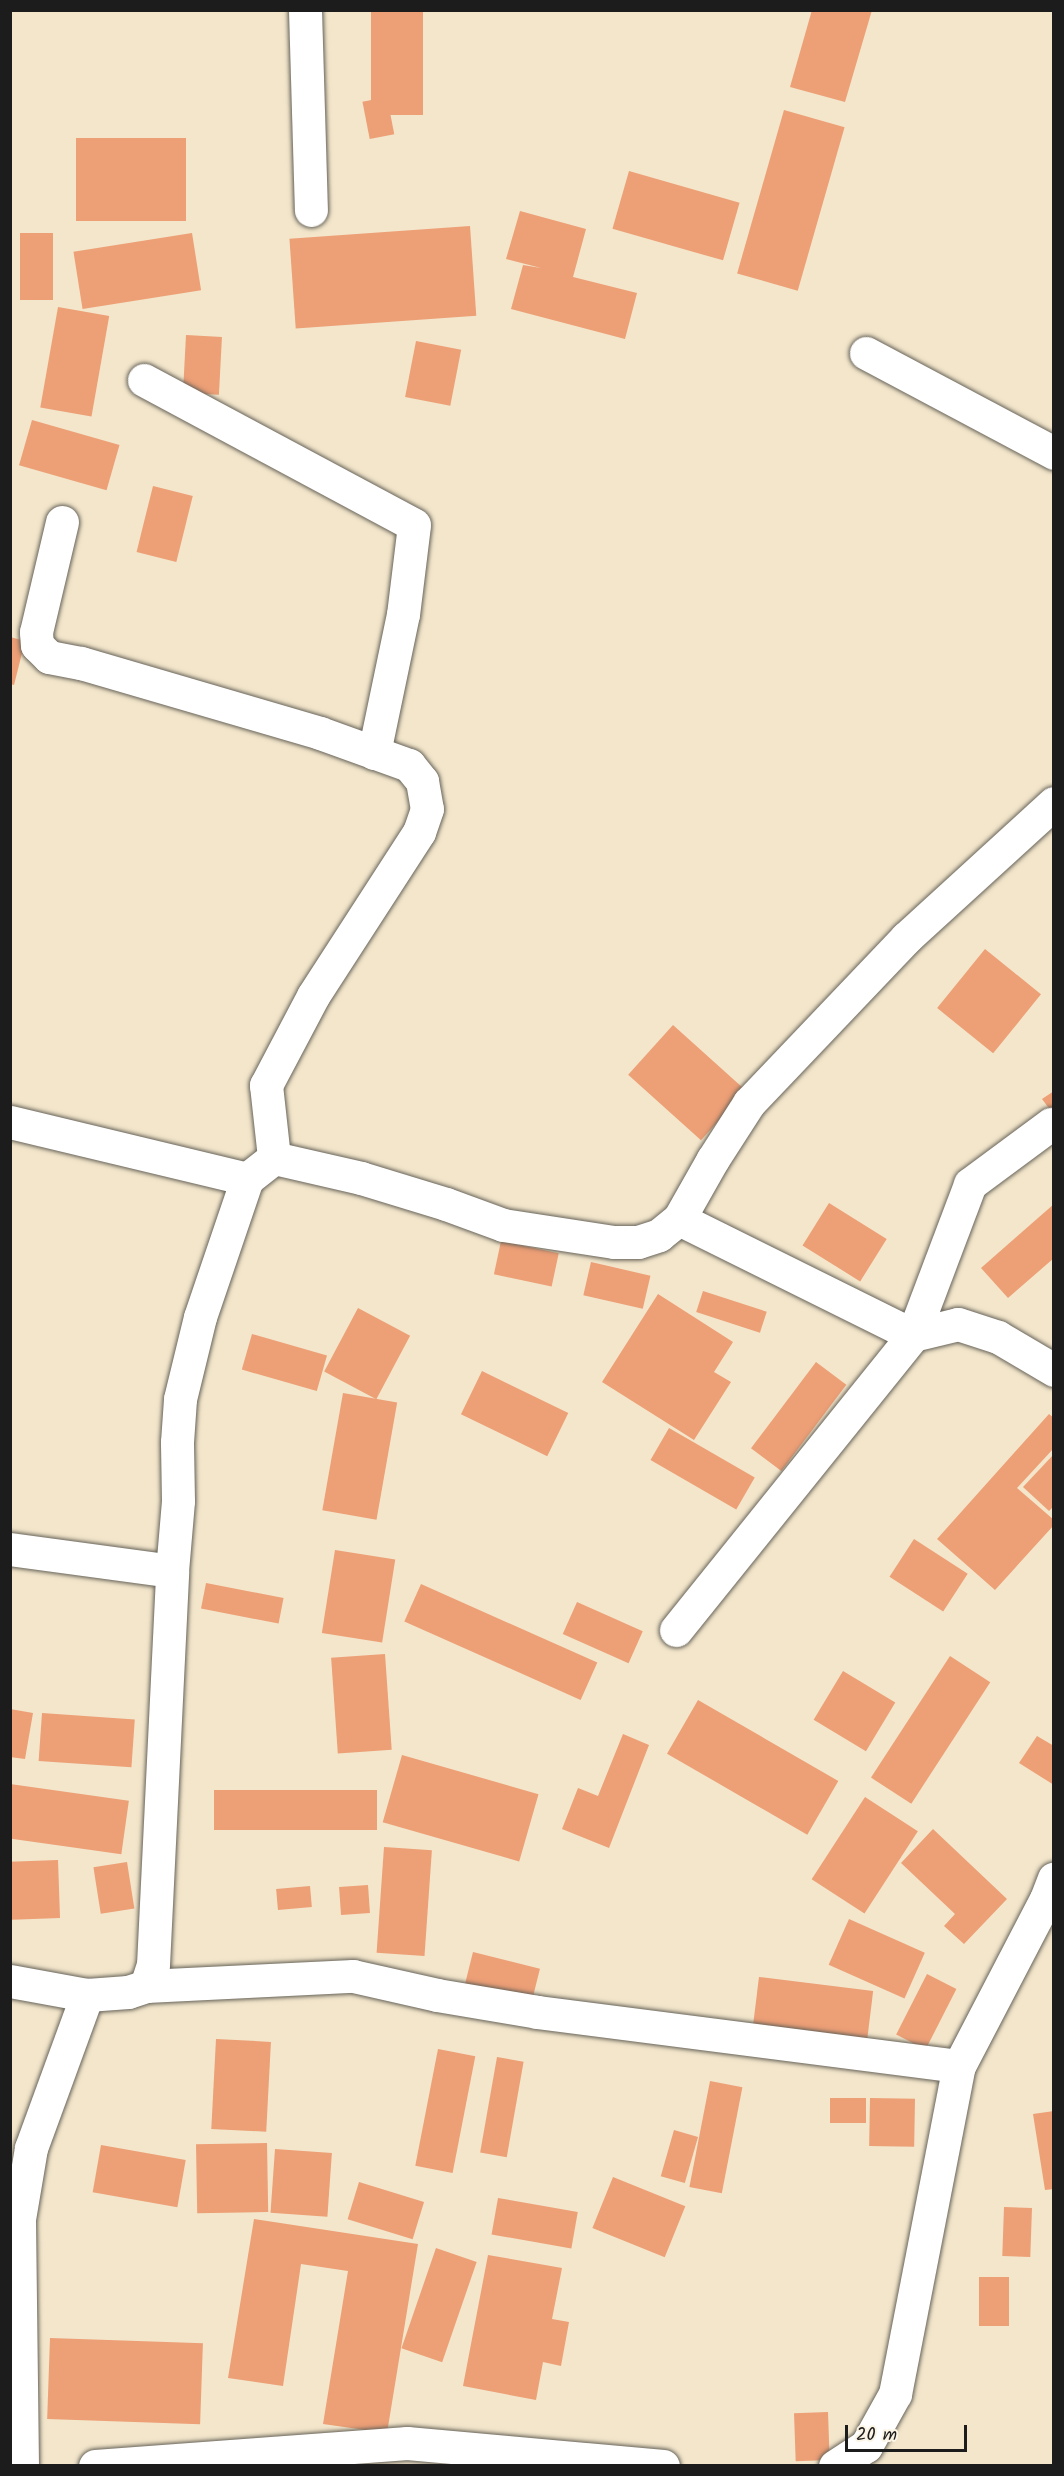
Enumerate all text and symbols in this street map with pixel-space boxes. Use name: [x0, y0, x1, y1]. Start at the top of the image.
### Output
scale bar: [848, 2413, 970, 2451]
text: 20 m: [856, 2421, 897, 2450]

